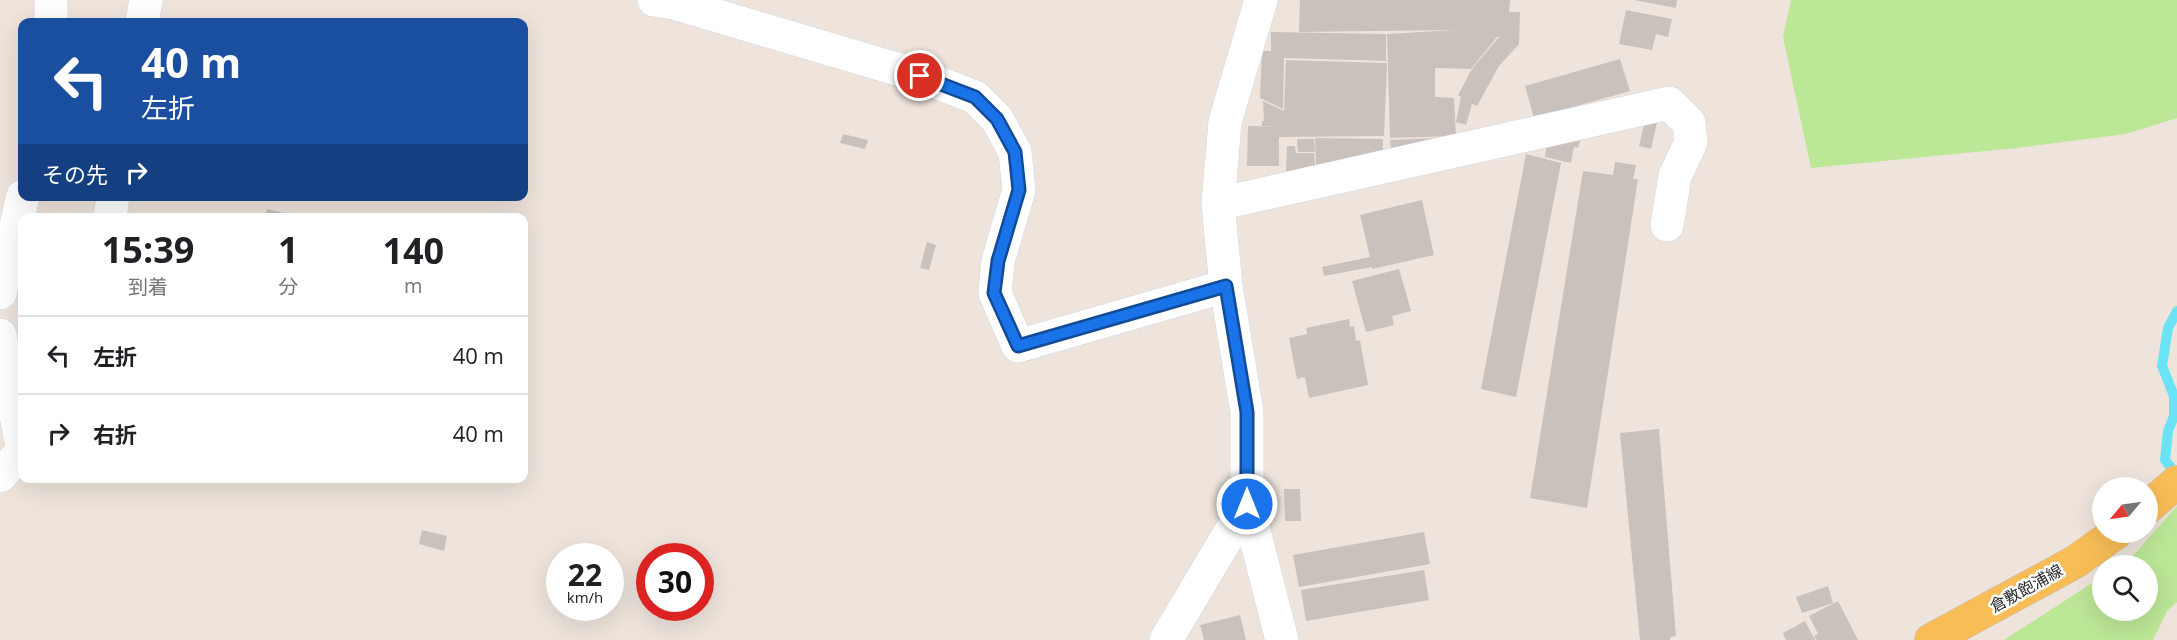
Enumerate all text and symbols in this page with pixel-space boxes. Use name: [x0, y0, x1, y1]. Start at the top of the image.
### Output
text: 40 m: [141, 33, 241, 90]
icon: left: [42, 42, 120, 120]
pin: [894, 50, 945, 101]
icon: arrive: [903, 59, 936, 92]
text: 左折: [141, 89, 195, 126]
icon: right: [120, 156, 153, 189]
text: その先: [42, 159, 108, 189]
text: 15:39: [102, 225, 194, 274]
text: 1: [278, 225, 299, 274]
text: 140: [382, 226, 444, 275]
text: m: [404, 272, 423, 299]
text: 到着: [128, 273, 168, 300]
text: 分: [278, 273, 298, 300]
icon: left: [42, 339, 75, 372]
text: 40 m: [453, 340, 504, 370]
text: 左折: [93, 341, 137, 371]
icon: right: [42, 417, 75, 450]
text: 40 m: [453, 418, 504, 448]
text: 右折: [93, 419, 137, 449]
position arrow: [1215, 472, 1279, 536]
north arrow: [2092, 477, 2158, 543]
map controls: [2092, 477, 2158, 621]
speed limit sign: 30: [636, 543, 714, 621]
text: 22: [568, 554, 602, 595]
button: search: [2092, 555, 2158, 621]
street label: 倉敷飽浦線: [1986, 559, 2066, 617]
text: km/h: [567, 587, 603, 607]

